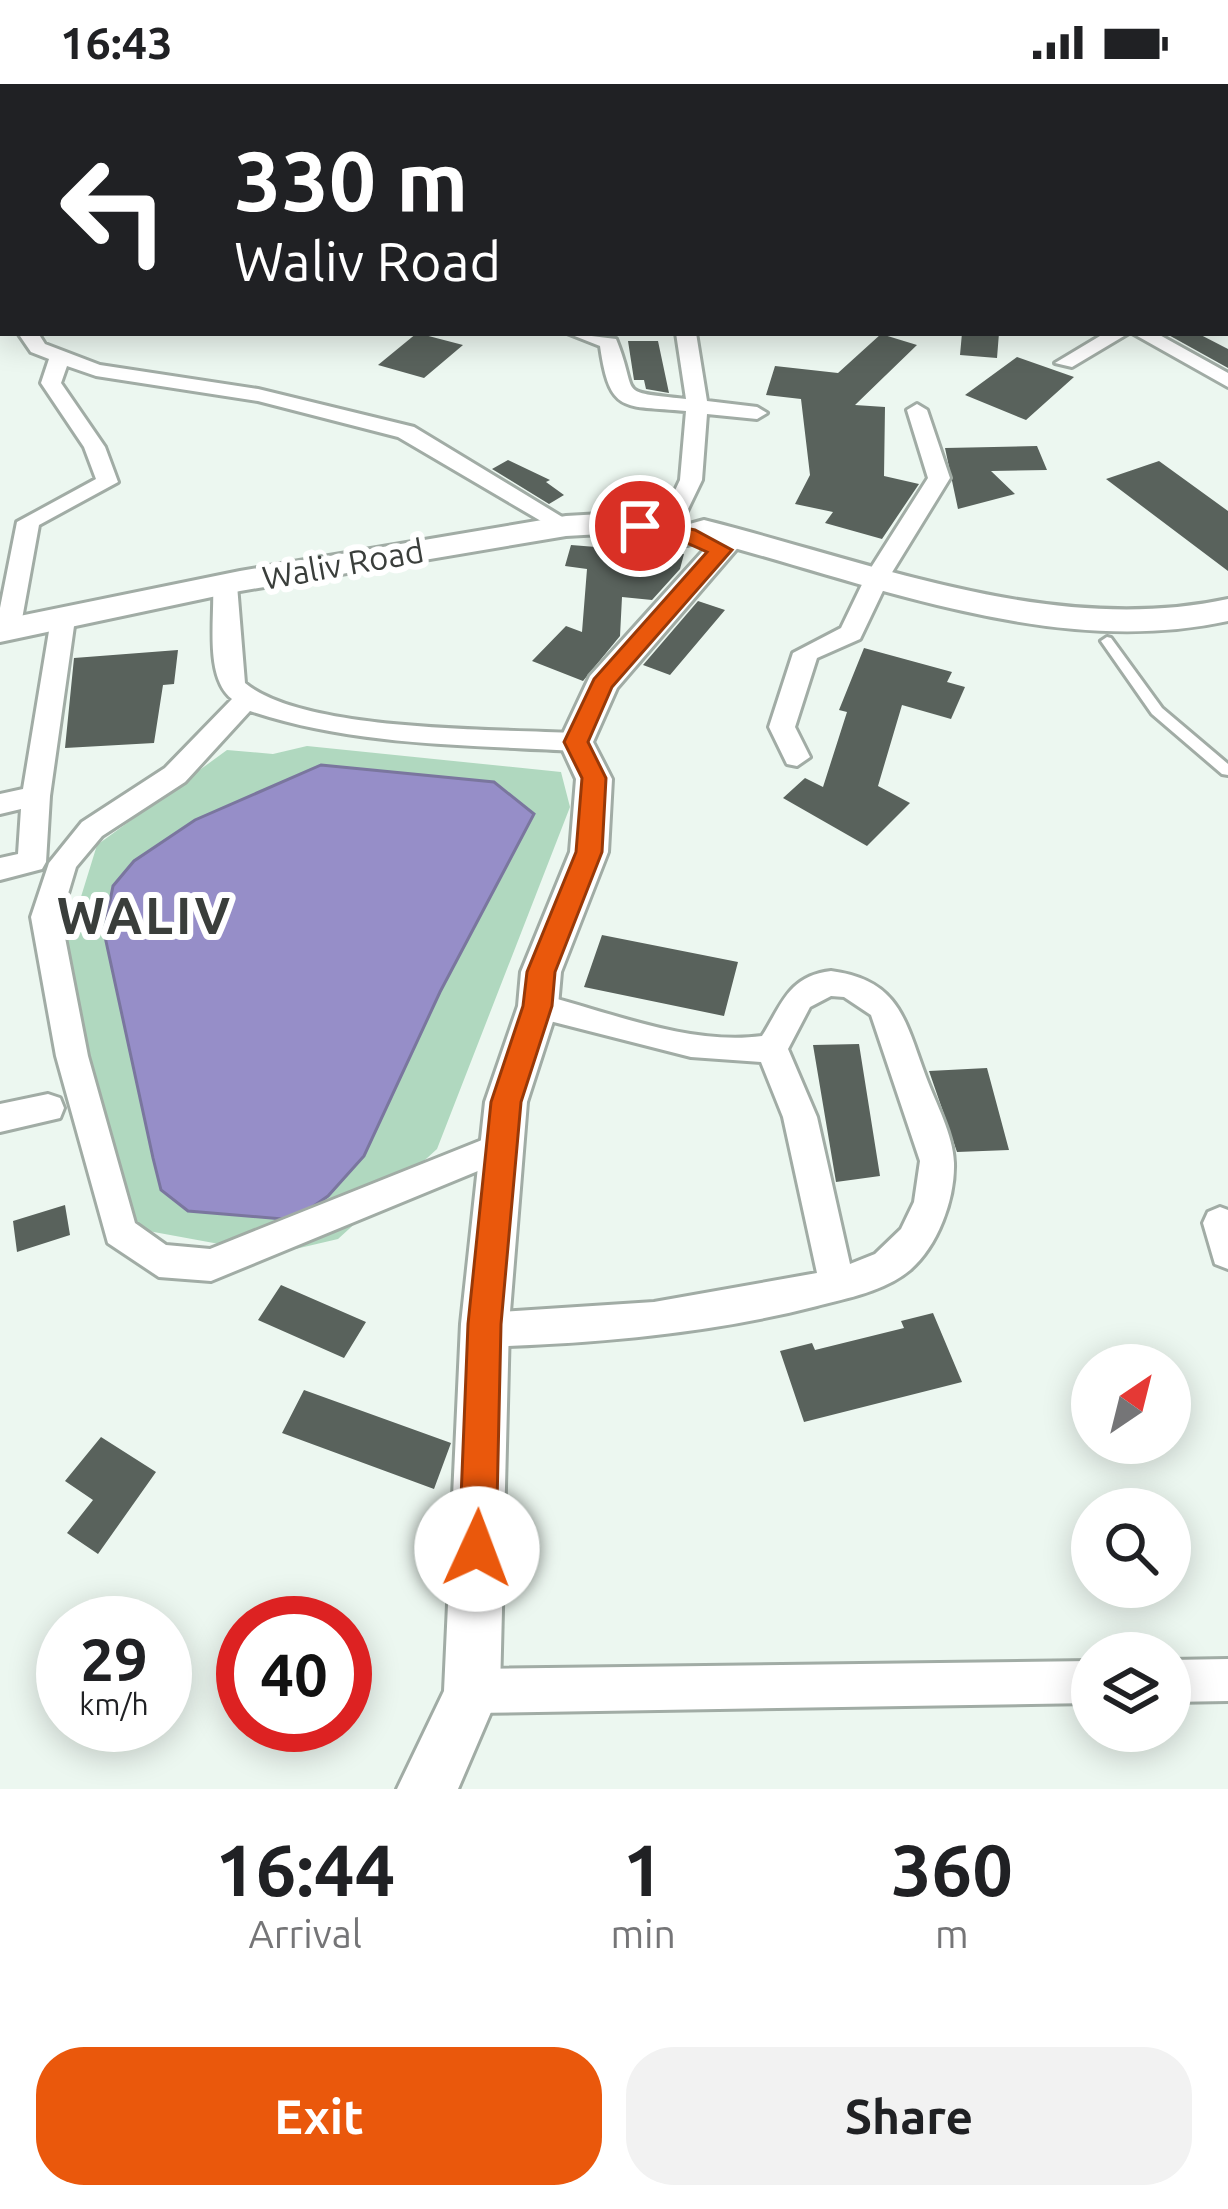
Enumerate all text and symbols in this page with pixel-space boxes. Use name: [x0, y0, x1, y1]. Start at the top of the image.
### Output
text: 16:43: [60, 17, 173, 68]
icon: left: [36, 132, 192, 288]
text: 330 m: [234, 133, 468, 227]
text: Waliv Road: [234, 231, 501, 291]
pin: [589, 475, 691, 577]
icon: arrive: [607, 493, 673, 559]
street label: Waliv Road: [259, 531, 426, 596]
district label: WALIV: [57, 886, 233, 944]
north arrow: [1071, 1344, 1191, 1464]
map controls: [1071, 1344, 1191, 1752]
position arrow: [414, 1486, 540, 1612]
button: search: [1071, 1488, 1191, 1608]
speed limit sign: 40: [216, 1596, 372, 1752]
text: 29: [80, 1625, 148, 1692]
button: layers: [1071, 1632, 1191, 1752]
text: km/h: [79, 1687, 149, 1721]
text: 16:44: [215, 1829, 395, 1910]
text: 1: [623, 1829, 663, 1910]
text: 360: [891, 1829, 1013, 1910]
text: Arrival: [248, 1912, 362, 1955]
text: min: [610, 1912, 676, 1955]
text: m: [935, 1912, 969, 1955]
button: Exit: [36, 2047, 602, 2185]
button: Share: [626, 2047, 1192, 2185]

